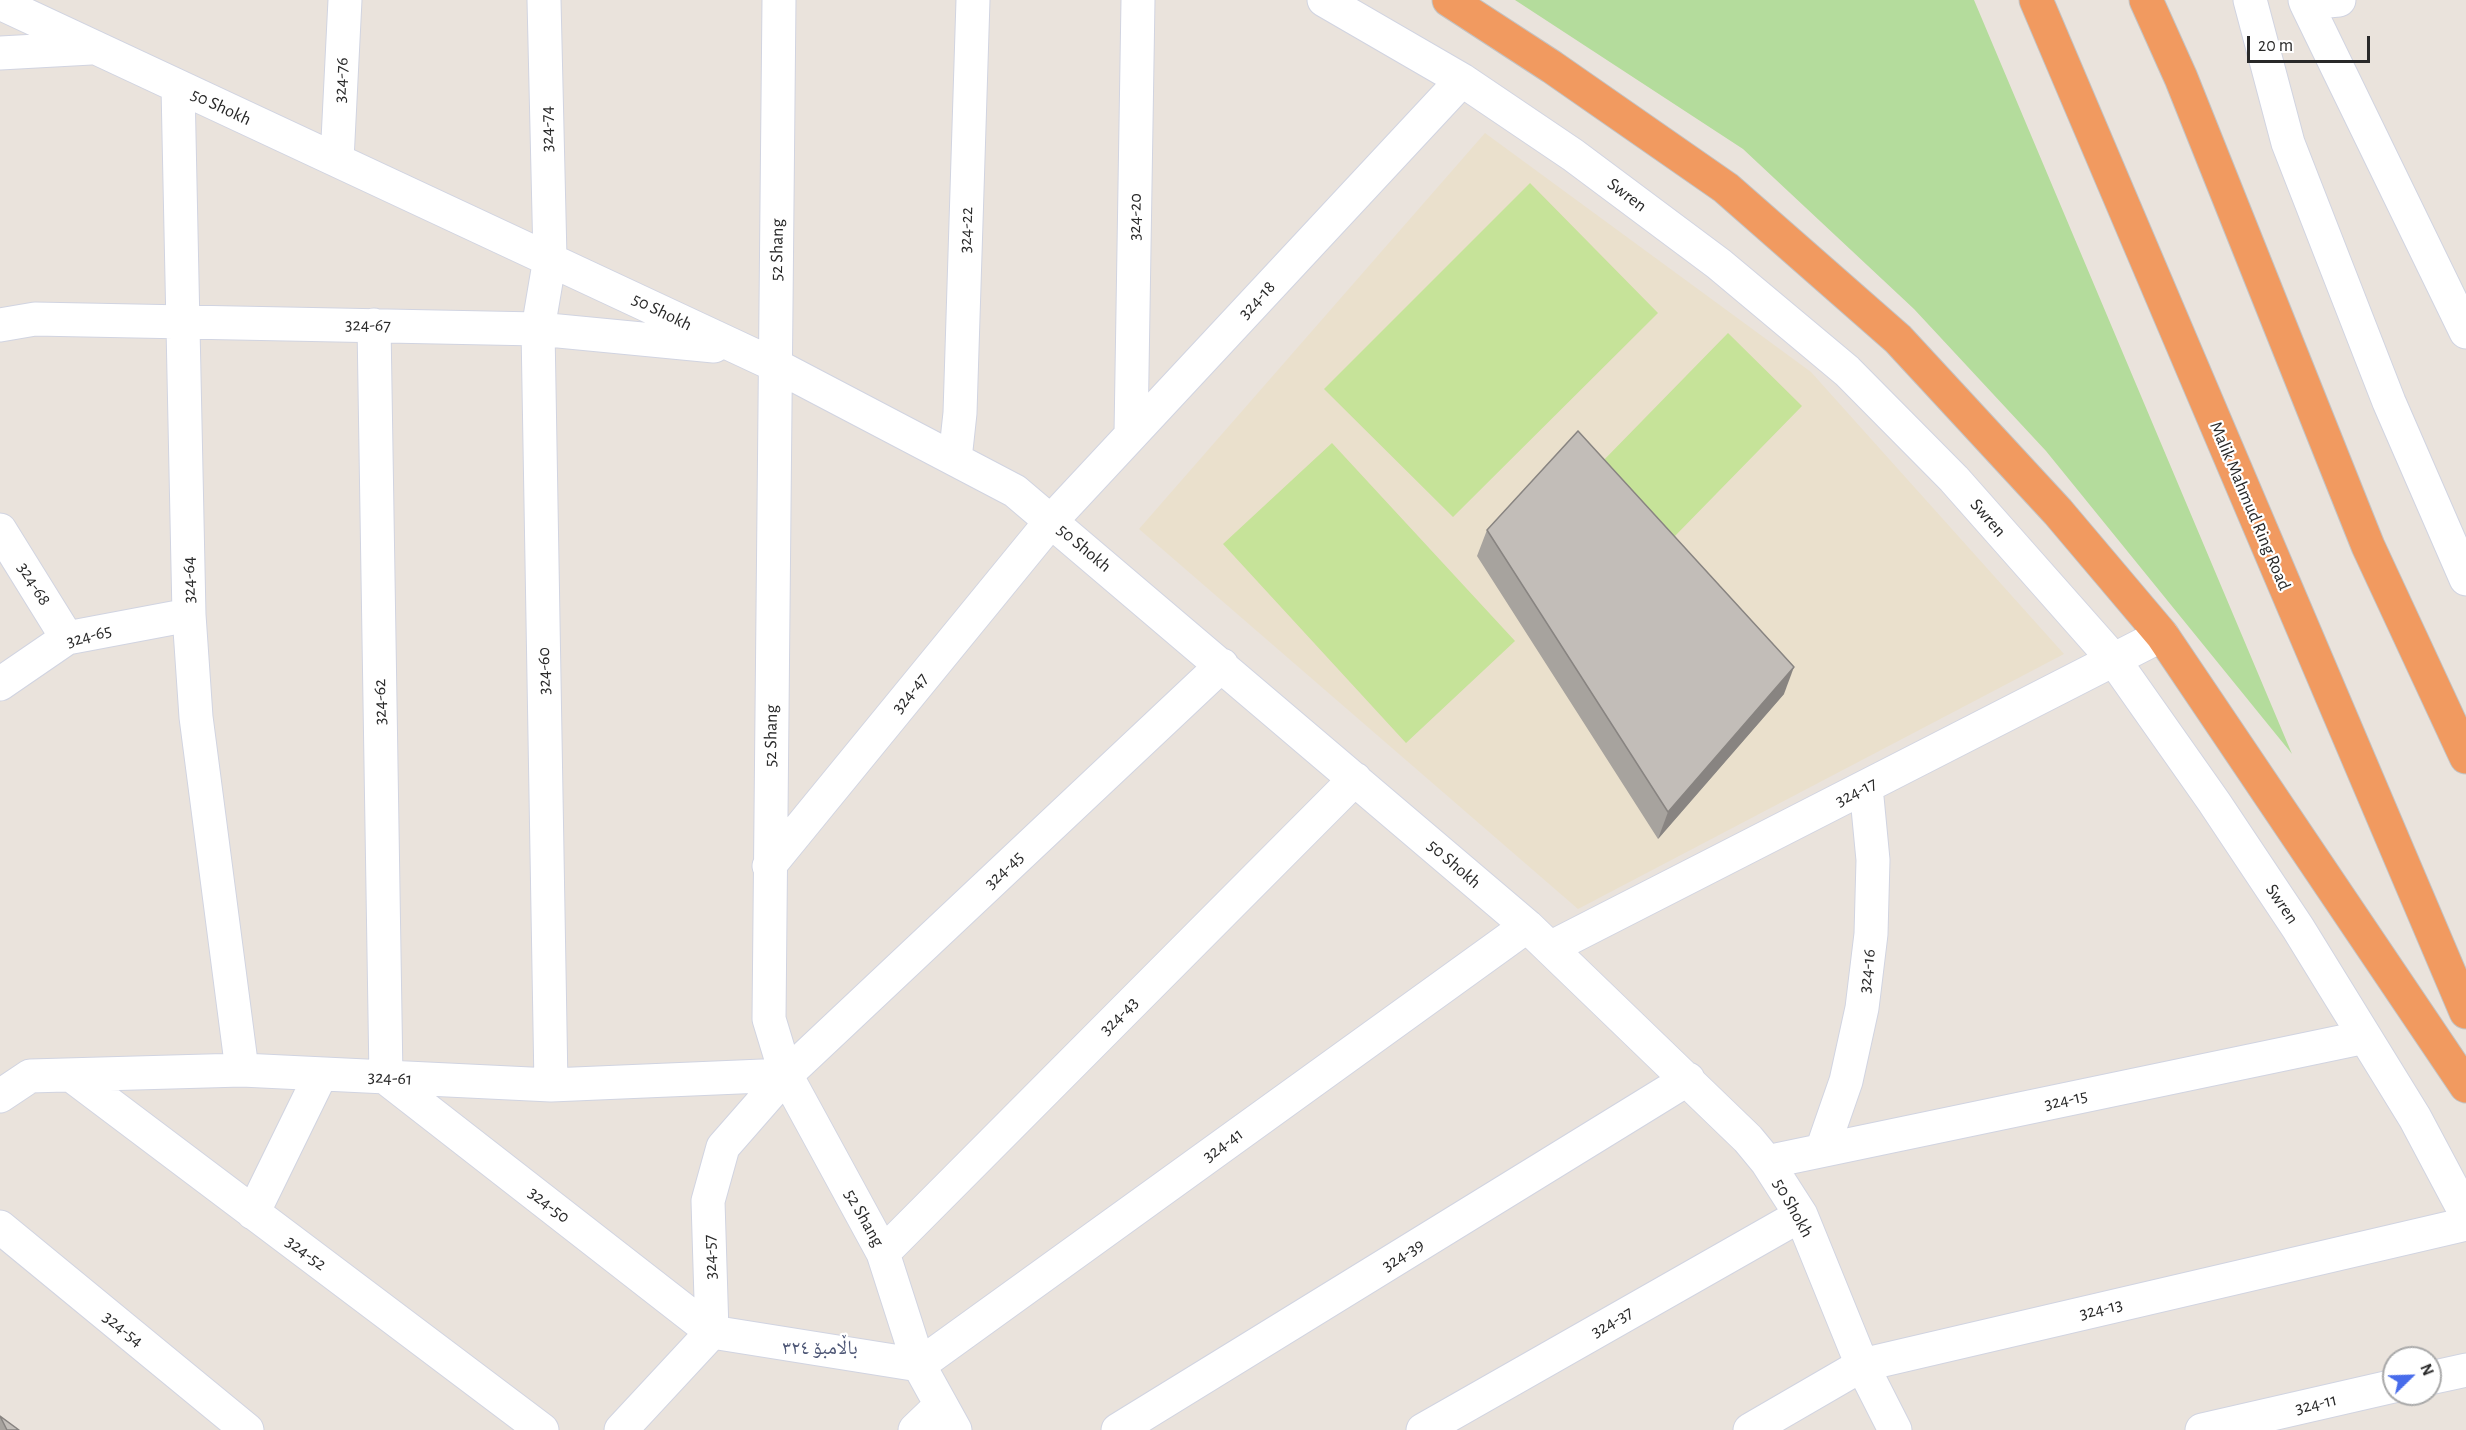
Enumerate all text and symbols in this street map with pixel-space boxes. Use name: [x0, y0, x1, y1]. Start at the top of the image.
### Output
scale bar: [2250, 24, 2373, 62]
text: 20 m: [2258, 37, 2293, 55]
street label: 324-76: [329, 57, 353, 103]
street label: 50 Shokh: [187, 84, 255, 130]
street label: 324-74: [536, 106, 558, 152]
street label: Swren: [1603, 173, 1651, 217]
street label: 324-20: [1124, 193, 1146, 241]
street label: 324-22: [954, 207, 978, 253]
street label: 52 Shang: [766, 219, 788, 281]
street label: 324-18: [1234, 276, 1280, 324]
street label: 50 Shokh: [628, 288, 696, 336]
street label: 324-67: [345, 314, 391, 336]
street label: Malik Mahmud Ring Road: [2205, 419, 2295, 593]
street label: Swren: [1966, 494, 2010, 542]
street label: 50 Shokh: [1053, 519, 1115, 577]
street label: 324-64: [178, 556, 200, 604]
street label: 324-68: [12, 558, 56, 610]
street label: 324-65: [64, 620, 114, 652]
street label: 324-60: [533, 647, 555, 695]
street label: 324-47: [887, 668, 933, 718]
street label: 324-62: [369, 679, 391, 725]
street label: 52 Shang: [760, 705, 782, 767]
street label: 324-17: [1832, 773, 1880, 811]
street label: 50 Shokh: [1423, 835, 1485, 893]
street label: 324-45: [980, 846, 1028, 894]
street label: Swren: [2261, 880, 2303, 928]
street label: 324-16: [1854, 948, 1880, 994]
street label: 324-43: [1095, 992, 1143, 1040]
street label: 324-61: [367, 1066, 413, 1090]
street label: 324-15: [2042, 1085, 2090, 1115]
street label: 324-41: [1199, 1123, 1247, 1167]
street label: 50 Shokh: [1768, 1175, 1818, 1241]
street label: 324-50: [524, 1182, 574, 1228]
street label: 52 Shang: [839, 1185, 889, 1251]
street label: 324-52: [281, 1231, 331, 1275]
street label: 324-57: [698, 1234, 722, 1280]
street label: 324-39: [1378, 1234, 1428, 1276]
street label: 324-13: [2077, 1294, 2125, 1324]
street label: 324-37: [1587, 1301, 1637, 1343]
street label: 324-54: [98, 1306, 148, 1352]
district label: باڵامبۆ ٣٢٤: [782, 1336, 858, 1360]
north arrow: [2382, 1346, 2442, 1406]
text: N: [2417, 1362, 2436, 1378]
street label: 324-11: [2293, 1389, 2339, 1419]

